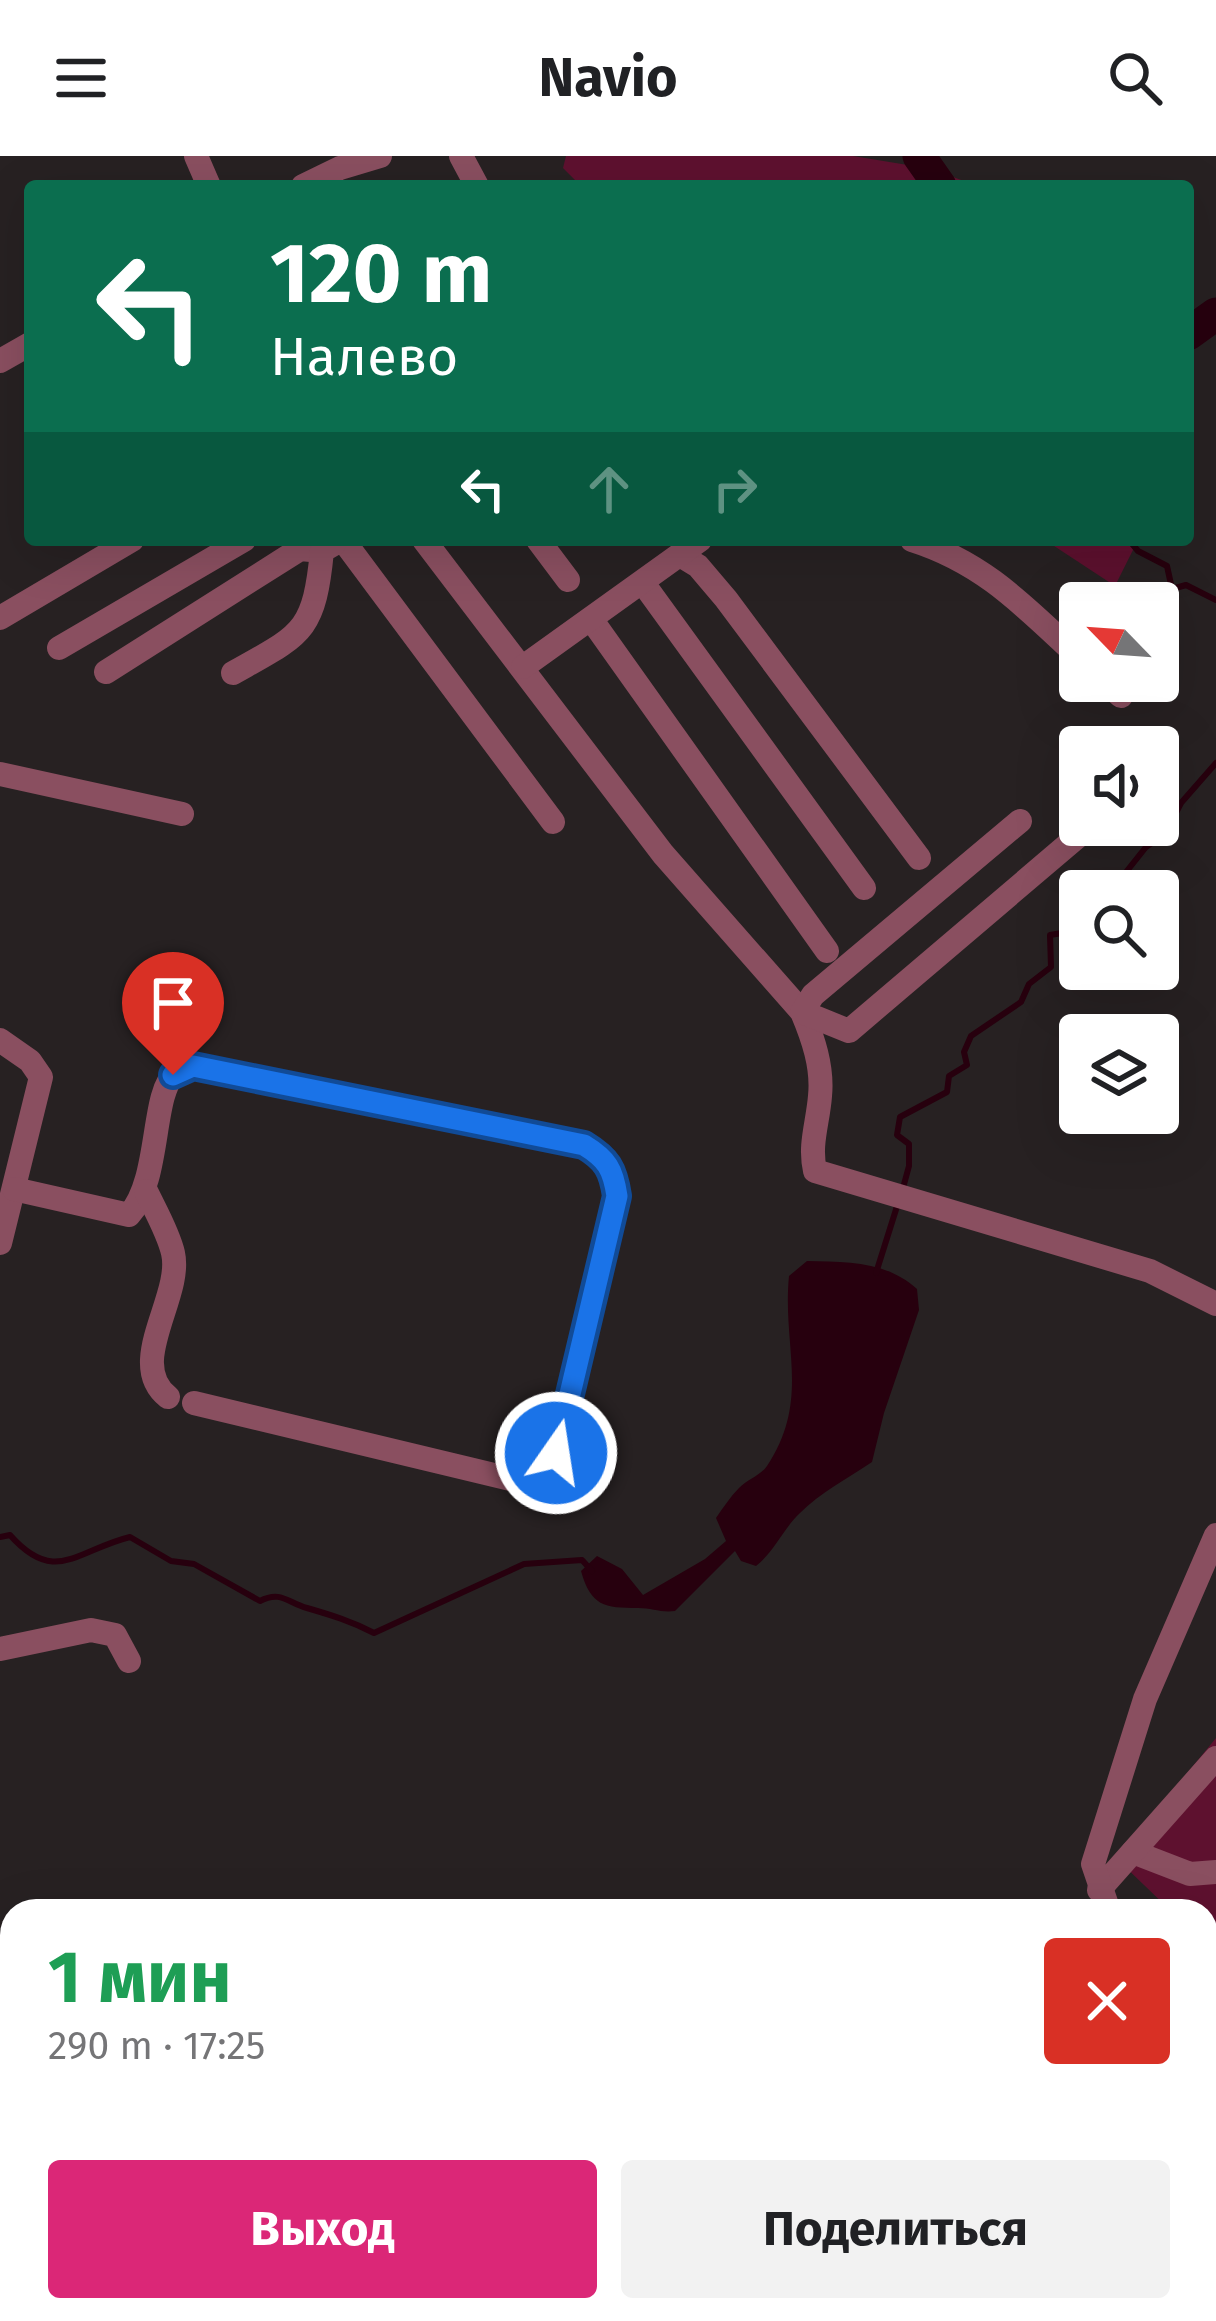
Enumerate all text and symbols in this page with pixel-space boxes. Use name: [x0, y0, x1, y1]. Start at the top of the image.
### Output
icon: menu: [48, 45, 114, 111]
icon: search: [1102, 45, 1168, 111]
text: Navio: [538, 46, 678, 110]
text: 120 m: [270, 223, 492, 324]
icon: left: [72, 228, 228, 384]
text: Налево: [270, 325, 458, 389]
icon: left: [450, 456, 516, 522]
icon: ahead: [576, 456, 642, 522]
icon: right: [702, 456, 768, 522]
north arrow: [1059, 582, 1179, 702]
map controls: [1059, 582, 1179, 1134]
button: sound: [1059, 726, 1179, 846]
button: search: [1059, 870, 1179, 990]
pin: [122, 952, 224, 1075]
icon: arrive: [140, 970, 206, 1036]
button: layers: [1059, 1014, 1179, 1134]
position arrow: [493, 1390, 619, 1516]
text: 1 мин: [48, 1935, 232, 2021]
button: close: [1044, 1938, 1170, 2064]
text: 290 m · 17:25: [48, 2023, 265, 2069]
button: Выход: [48, 2160, 597, 2298]
button: Поделиться: [621, 2160, 1170, 2298]

